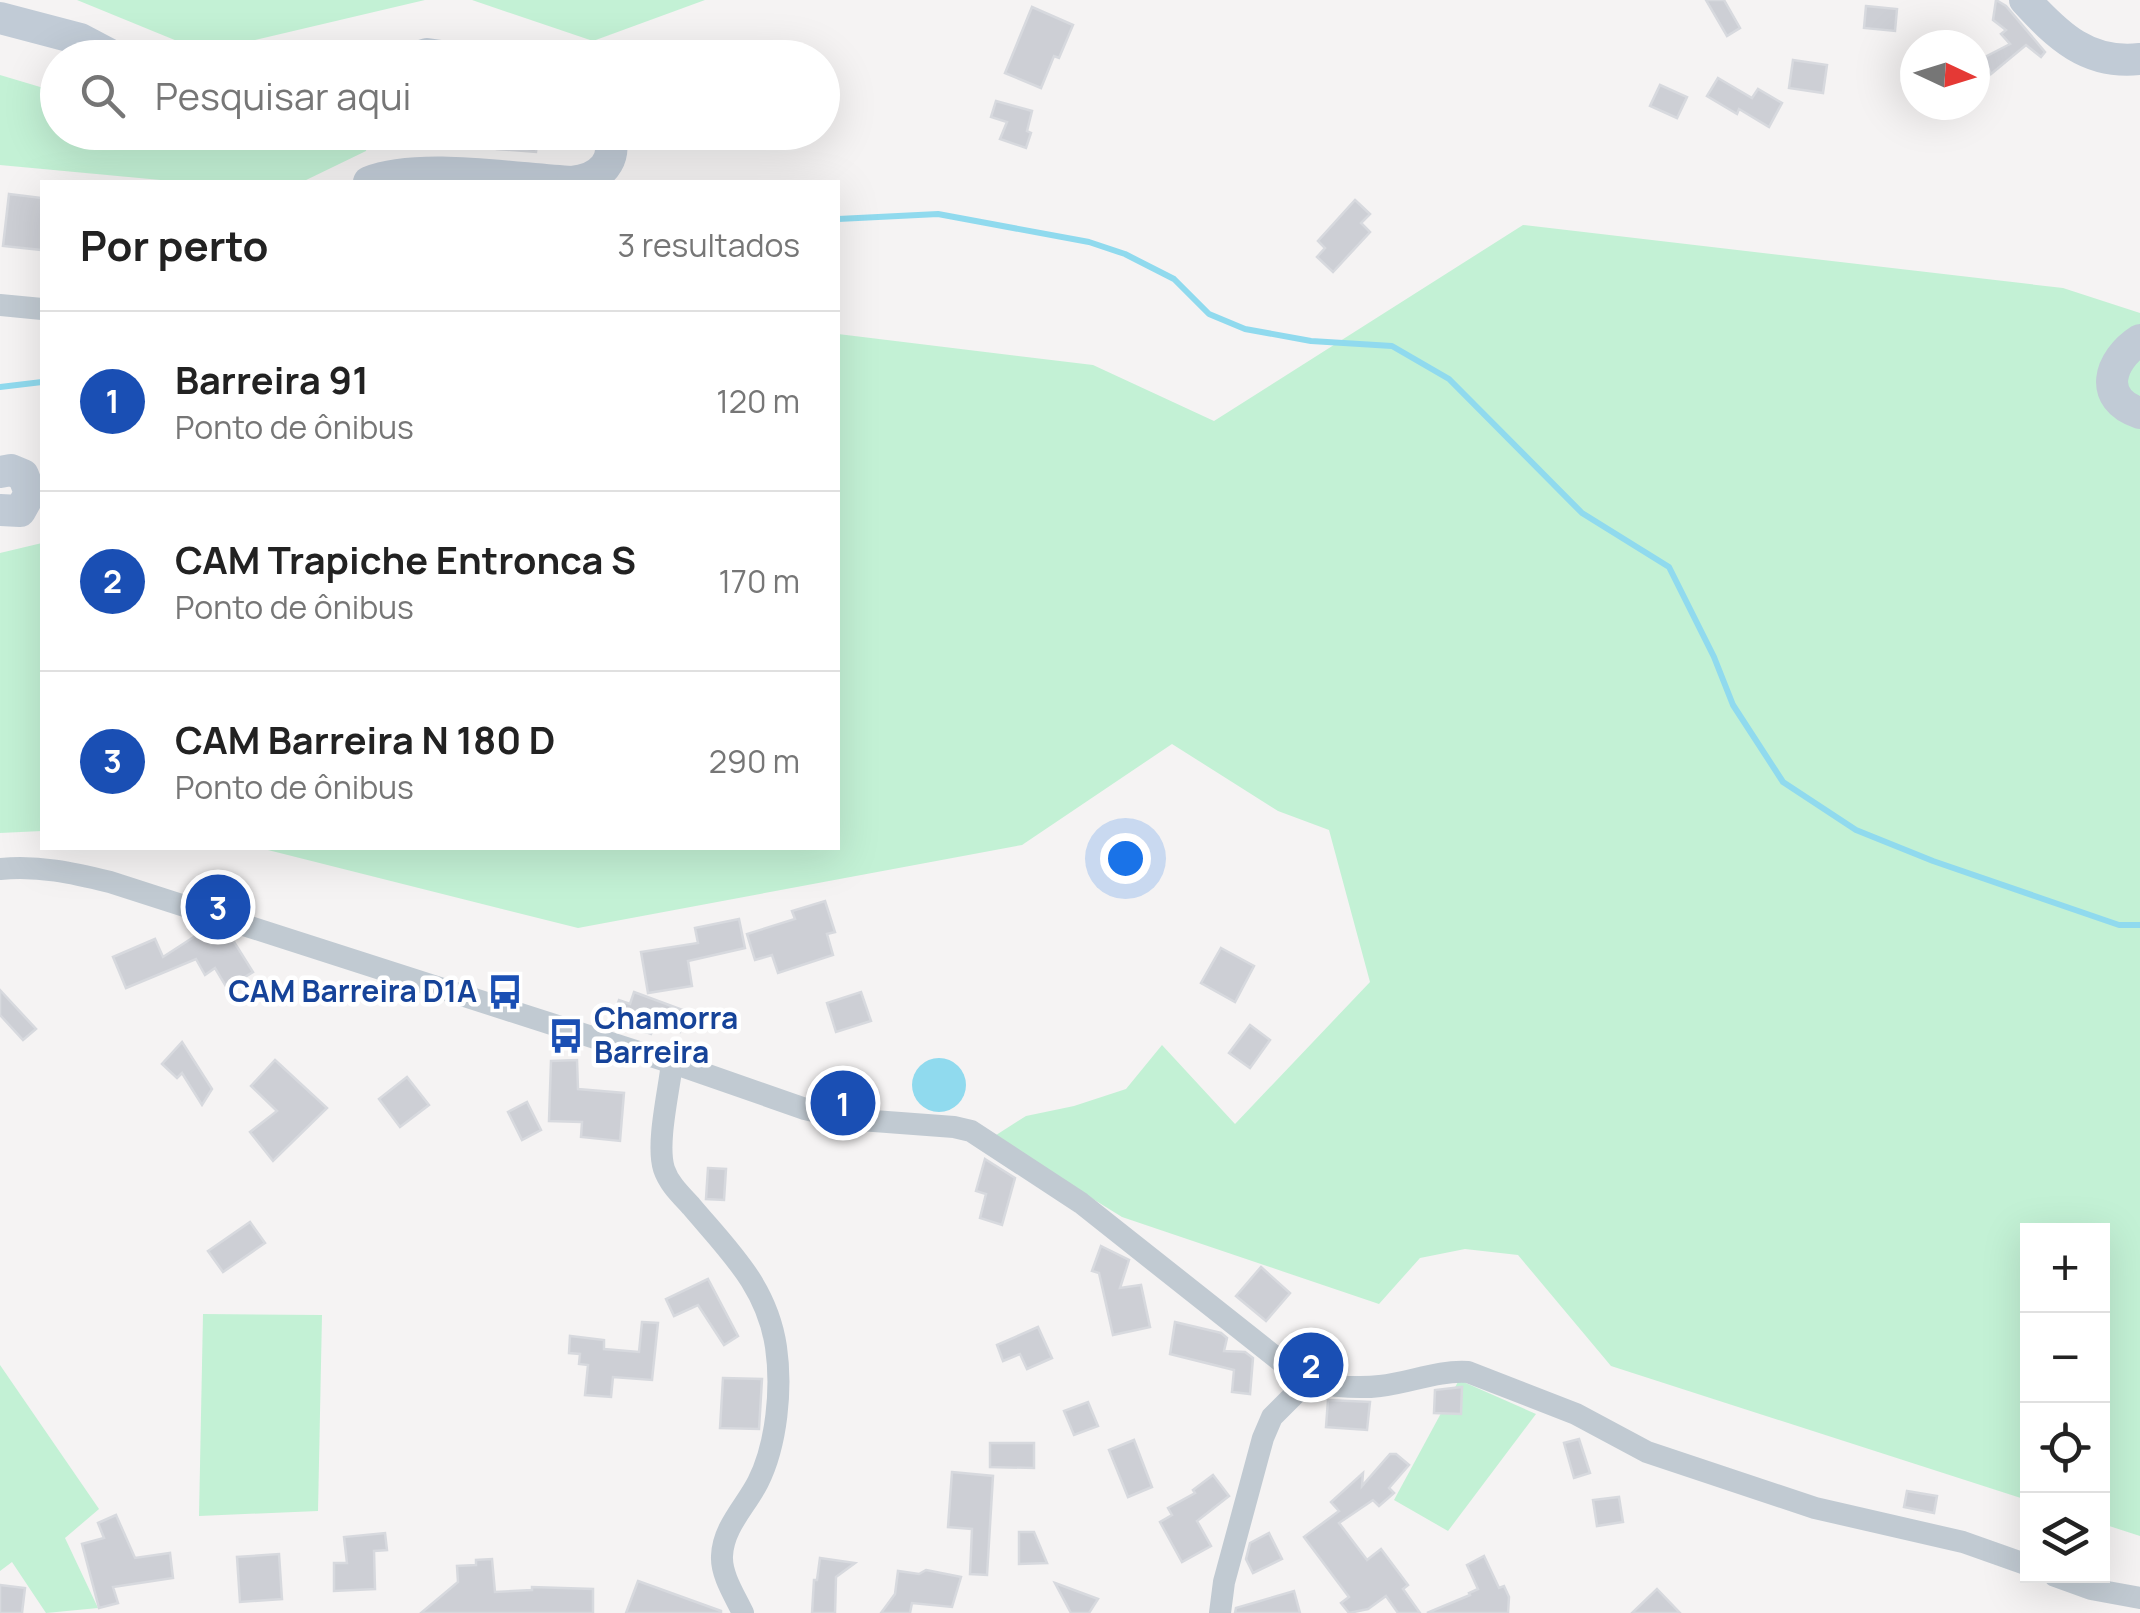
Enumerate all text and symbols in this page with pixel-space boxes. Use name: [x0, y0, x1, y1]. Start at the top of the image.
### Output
north arrow: [1900, 30, 1990, 120]
search box: [40, 40, 840, 150]
icon: search: [75, 68, 130, 123]
text: Pesquisar aqui: [155, 69, 411, 121]
text: Por perto: [80, 216, 268, 274]
text: 3 resultados: [618, 223, 800, 267]
text: Barreira 91: [175, 353, 369, 405]
text: 1: [105, 379, 120, 423]
text: 120 m: [716, 379, 800, 423]
text: Ponto de ônibus: [175, 405, 414, 449]
text: CAM Trapiche Entronca S: [175, 533, 636, 585]
text: 2: [103, 559, 122, 603]
text: 170 m: [718, 559, 800, 603]
text: Ponto de ônibus: [175, 585, 414, 629]
text: CAM Barreira N 180 D: [175, 713, 555, 765]
text: 3: [103, 739, 122, 783]
text: 290 m: [709, 739, 800, 783]
text: Ponto de ônibus: [175, 765, 414, 809]
your location: [1100, 833, 1151, 884]
pin: 3: [186, 870, 250, 944]
place label: CAM Barreira D1A: [228, 970, 477, 1011]
bus stop icon: CAM Barreira D1A: [486, 973, 524, 1011]
place label: Chamorra Barreira: [594, 997, 738, 1072]
bus stop icon: Chamorra Barreira: [547, 1017, 585, 1055]
pin: 1: [810, 1066, 876, 1140]
map controls: [2020, 1223, 2110, 1583]
button: +: [2020, 1223, 2110, 1313]
button: −: [2020, 1313, 2110, 1403]
pin: 2: [1278, 1328, 1344, 1402]
button: locate: [2020, 1403, 2110, 1493]
button: layers: [2020, 1493, 2110, 1583]

